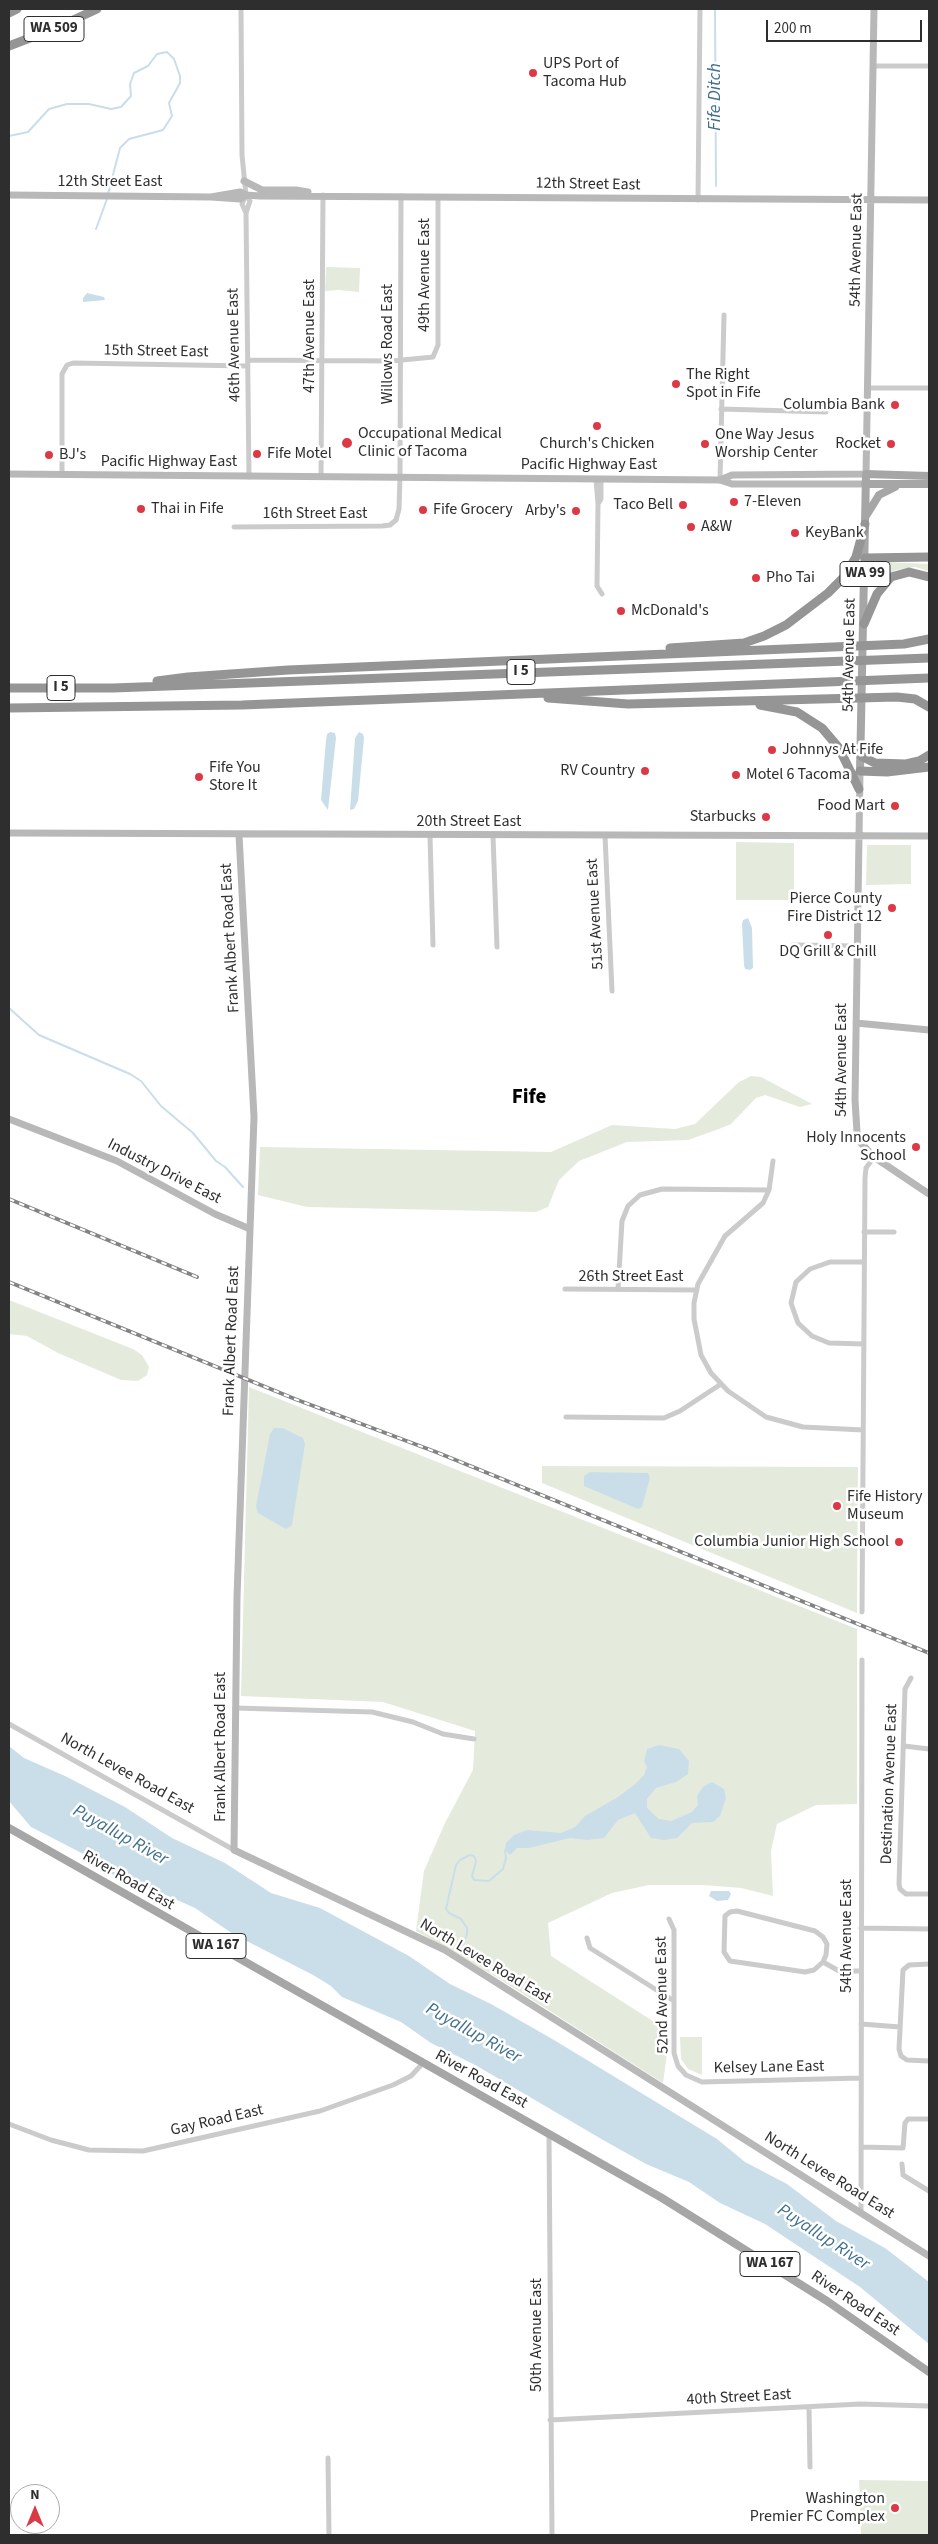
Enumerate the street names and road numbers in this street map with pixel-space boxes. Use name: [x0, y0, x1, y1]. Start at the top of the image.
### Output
road number: WA 509: [24, 16, 84, 42]
street label: 12th Street East: [58, 172, 162, 192]
street label: 12th Street East: [535, 174, 641, 196]
street label: 54th Avenue East: [846, 193, 868, 307]
street label: 49th Avenue East: [415, 218, 435, 332]
street label: 47th Avenue East: [300, 279, 320, 393]
street label: Willows Road East: [378, 284, 398, 404]
street label: 46th Avenue East: [224, 288, 246, 402]
street label: 15th Street East: [103, 341, 209, 363]
street label: Pacific Highway East: [101, 452, 237, 472]
street label: Pacific Highway East: [521, 455, 657, 475]
street label: 16th Street East: [263, 504, 367, 524]
road number: WA 99: [840, 562, 890, 586]
street label: 54th Avenue East: [839, 598, 861, 712]
road number: I 5: [507, 660, 535, 684]
road number: I 5: [47, 676, 75, 700]
street label: 20th Street East: [417, 812, 521, 832]
street label: 51st Avenue East: [583, 858, 609, 970]
street label: Frank Albert Road East: [217, 862, 245, 1014]
street label: 54th Avenue East: [832, 1003, 852, 1117]
street label: Industry Drive East: [104, 1135, 224, 1209]
street label: Frank Albert Road East: [220, 1266, 244, 1416]
street label: 26th Street East: [579, 1267, 683, 1287]
street label: Frank Albert Road East: [211, 1672, 231, 1822]
street label: Destination Avenue East: [878, 1703, 902, 1865]
street label: North Levee Road East: [57, 1729, 197, 1819]
street label: River Road East: [79, 1847, 177, 1915]
street label: 54th Avenue East: [837, 1879, 857, 1993]
street label: North Levee Road East: [416, 1915, 554, 2009]
road number: WA 167: [186, 1934, 246, 1958]
street label: 52nd Avenue East: [652, 1936, 674, 2054]
street label: River Road East: [431, 2047, 531, 2113]
street label: Kelsey Lane East: [714, 2057, 824, 2079]
street label: Gay Road East: [169, 2101, 265, 2141]
street label: North Levee Road East: [760, 2128, 898, 2224]
road number: WA 167: [740, 2252, 800, 2276]
street label: River Road East: [807, 2267, 903, 2341]
street label: 50th Avenue East: [527, 2278, 547, 2392]
street label: 40th Street East: [686, 2386, 792, 2410]

